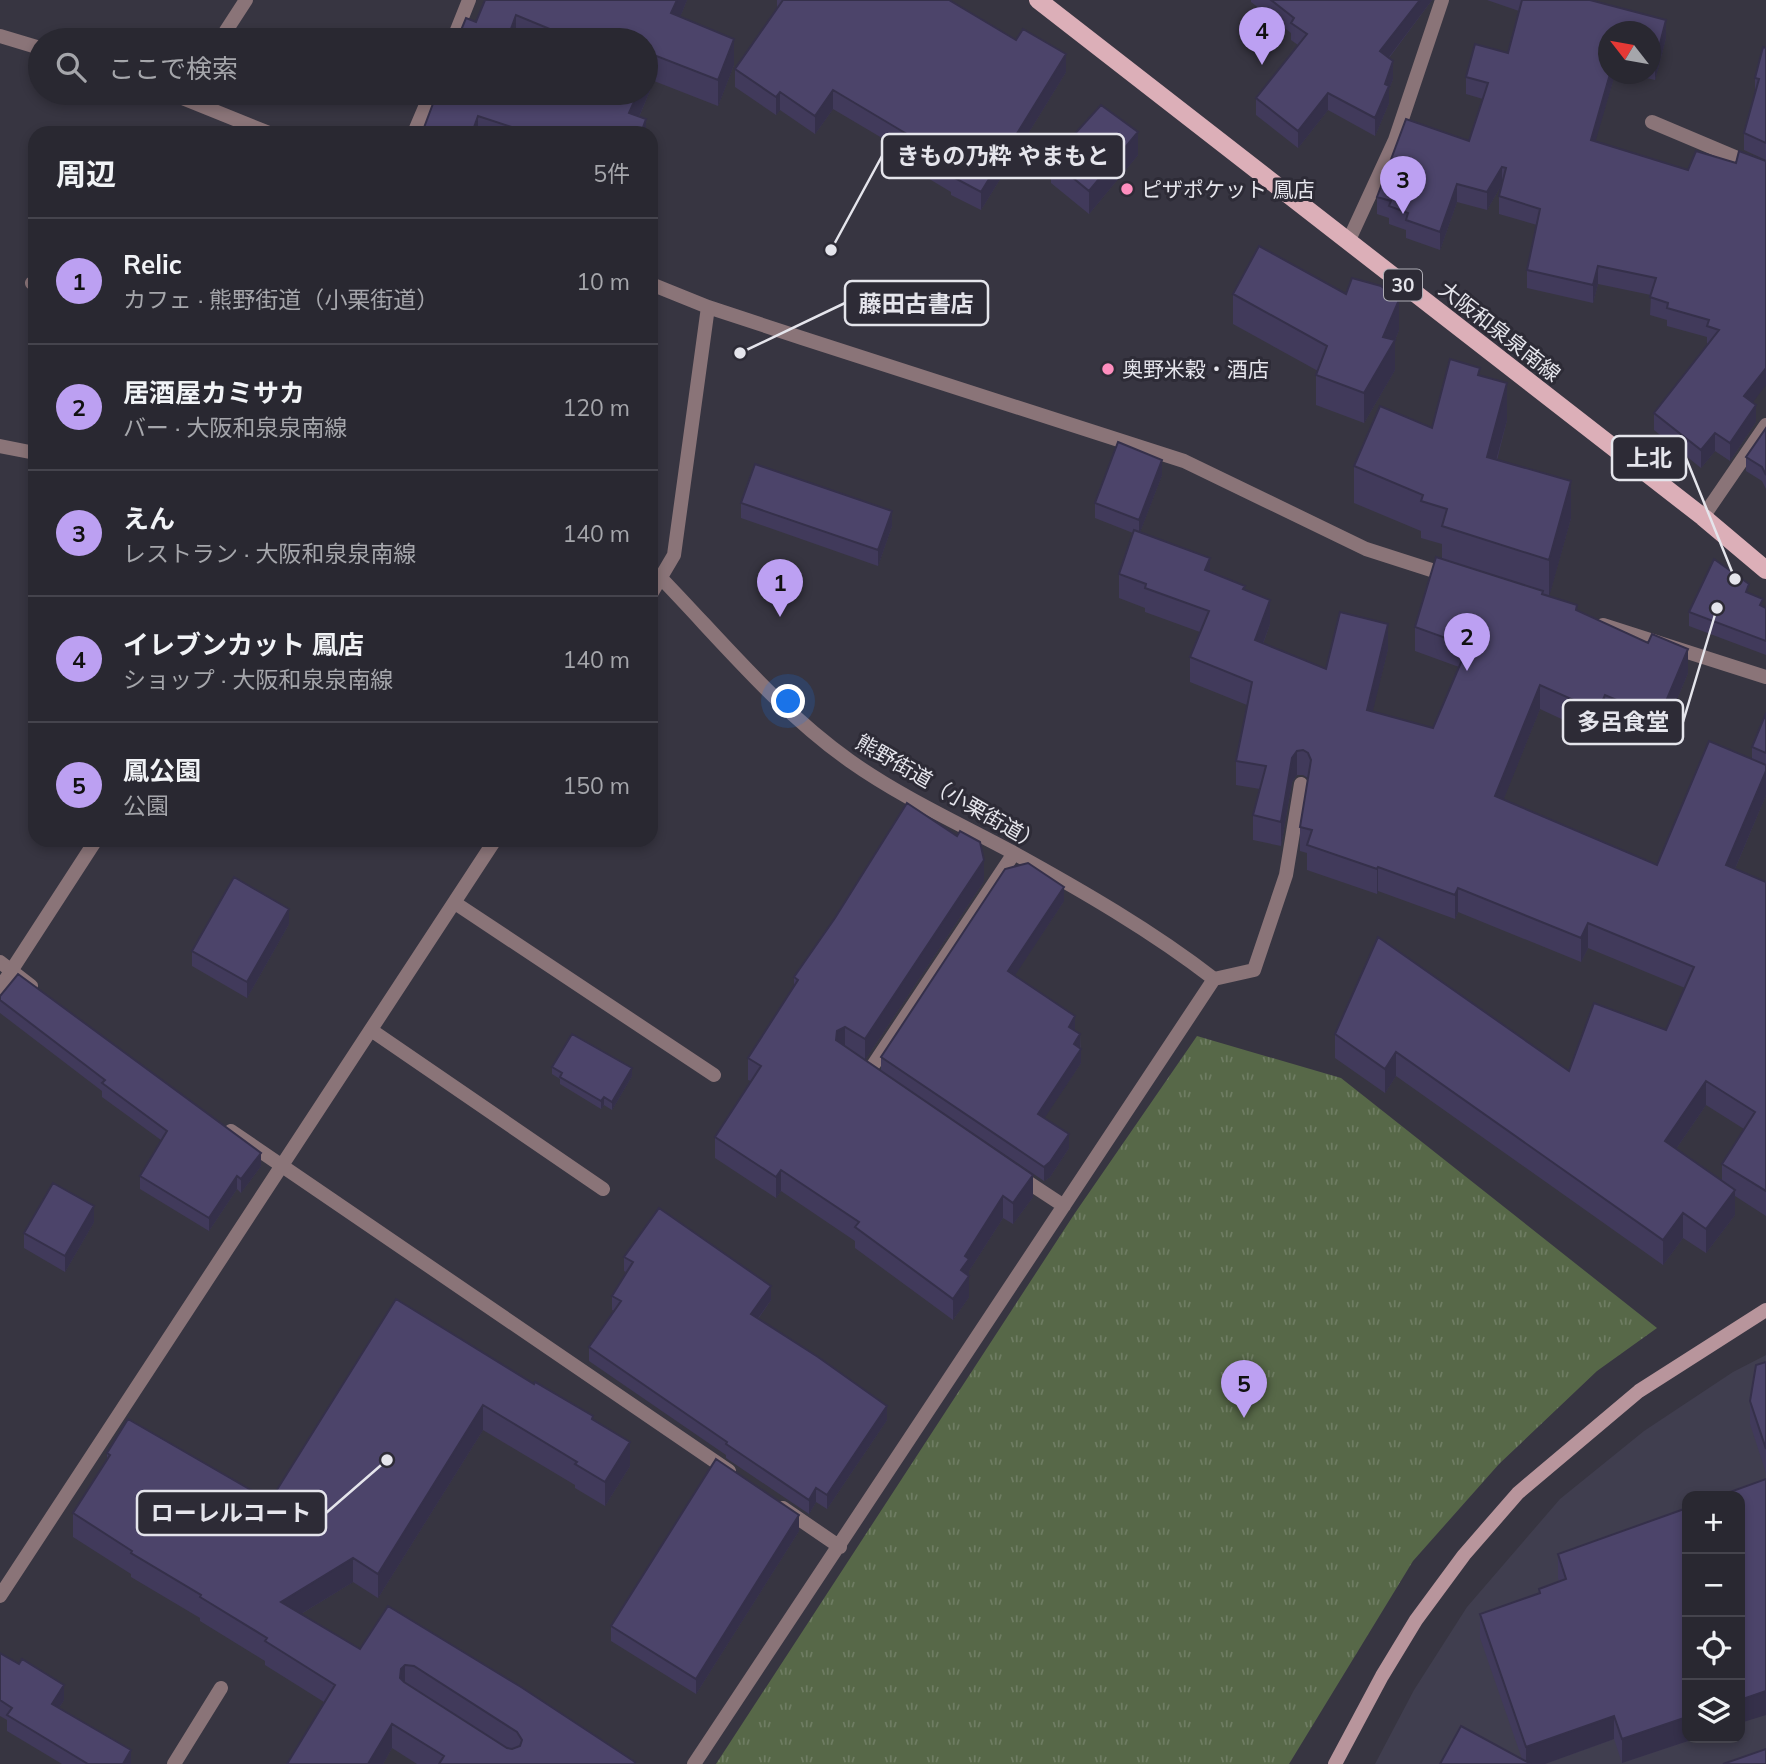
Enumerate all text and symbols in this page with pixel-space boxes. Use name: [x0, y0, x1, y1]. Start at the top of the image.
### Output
pin: 4: [1239, 7, 1285, 65]
north arrow: [1598, 21, 1661, 84]
search box: [28, 28, 658, 105]
icon: search: [52, 48, 90, 86]
text: ここで検索: [108, 52, 238, 85]
callout: きもの乃粋 やまもと: [882, 134, 1124, 178]
text: きもの乃粋 やまもと: [897, 141, 1109, 170]
text: 周辺: [56, 155, 116, 193]
pin: 3: [1380, 156, 1426, 214]
text: 5件: [593, 159, 630, 188]
place label: ピザポケット 鳳店: [1141, 176, 1314, 202]
marker: ピザポケット 鳳店: [1119, 181, 1135, 197]
text: Relic: [123, 248, 182, 281]
text: 1: [72, 267, 86, 296]
text: 10 m: [576, 267, 630, 296]
road number: 30: [1384, 270, 1422, 300]
street label: 大阪和泉泉南線: [1434, 276, 1566, 386]
callout: 藤田古書店: [845, 281, 988, 325]
text: カフェ · 熊野街道（小栗街道）: [123, 285, 439, 314]
text: 藤田古書店: [859, 289, 974, 318]
place label: 奥野米穀・酒店: [1122, 356, 1269, 382]
marker: 奥野米穀・酒店: [1100, 361, 1116, 377]
text: 居酒屋カミサカ: [123, 376, 305, 409]
text: 2: [72, 393, 86, 422]
text: 120 m: [562, 393, 630, 422]
text: バー · 大阪和泉泉南線: [123, 413, 347, 442]
callout: 上北: [1612, 436, 1686, 480]
text: 上北: [1626, 443, 1672, 472]
text: えん: [123, 502, 175, 535]
text: 3: [72, 519, 86, 548]
text: 140 m: [562, 519, 630, 548]
text: レストラン · 大阪和泉泉南線: [123, 539, 416, 568]
pin: 1: [757, 559, 803, 617]
pin: 2: [1444, 613, 1490, 671]
text: イレブンカット 鳳店: [123, 628, 364, 661]
text: 4: [72, 645, 86, 674]
text: 140 m: [562, 645, 630, 674]
text: ショップ · 大阪和泉泉南線: [123, 665, 393, 694]
your location: [771, 684, 805, 718]
callout: 多呂食堂: [1563, 700, 1683, 744]
text: 多呂食堂: [1577, 707, 1669, 736]
street label: 熊野街道（小栗街道）: [852, 728, 1046, 856]
text: 鳳公園: [123, 754, 201, 787]
text: 5: [72, 771, 86, 800]
text: 150 m: [562, 771, 630, 800]
text: 公園: [123, 791, 169, 820]
pin: 5: [1221, 1360, 1267, 1418]
callout: ローレルコート: [137, 1491, 326, 1535]
map controls: [1682, 1491, 1745, 1743]
button: +: [1682, 1491, 1745, 1554]
text: ローレルコート: [151, 1498, 311, 1527]
button: −: [1682, 1554, 1745, 1617]
button: locate: [1682, 1617, 1745, 1680]
button: layers: [1682, 1680, 1745, 1743]

